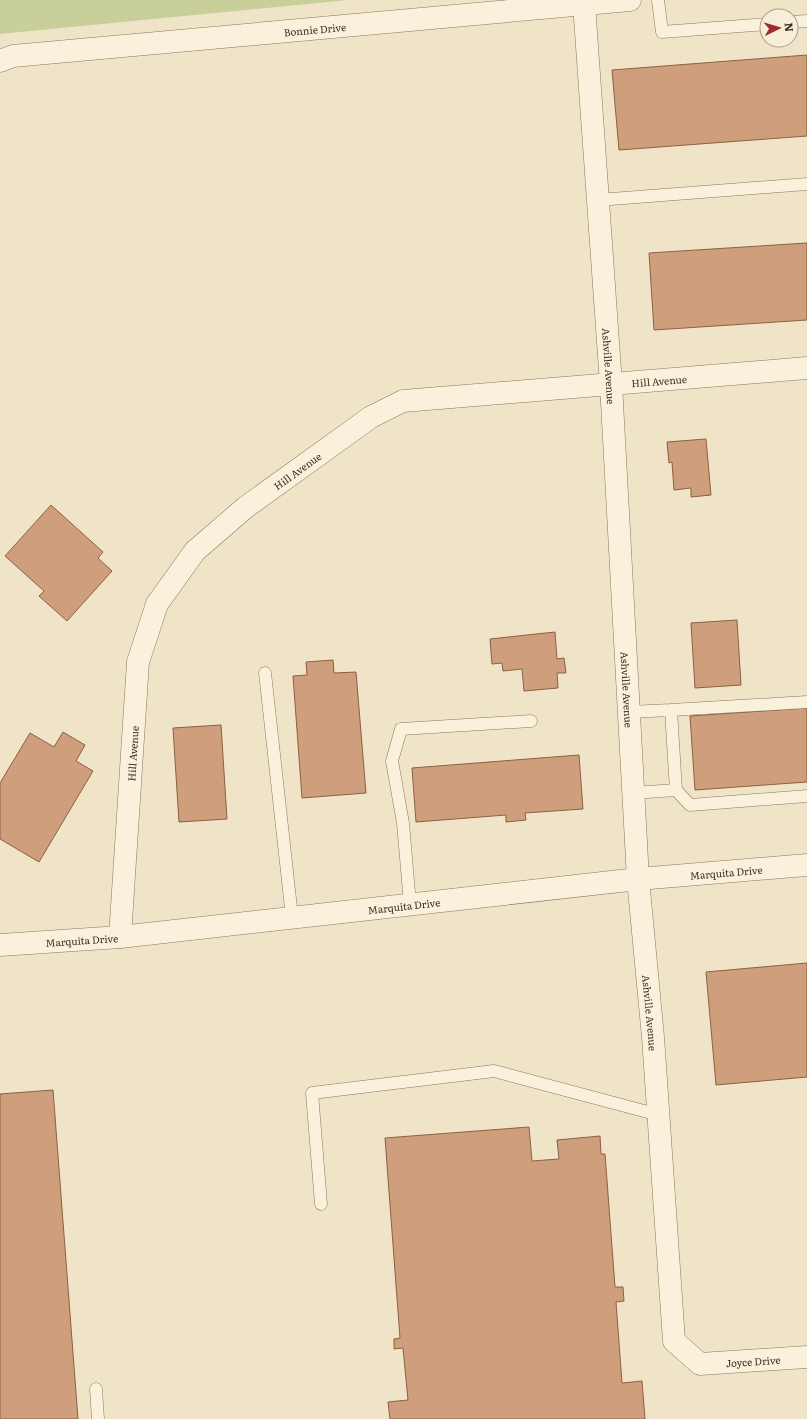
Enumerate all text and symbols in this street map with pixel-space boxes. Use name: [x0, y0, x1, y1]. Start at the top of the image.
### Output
north arrow: [759, 8, 799, 48]
street label: Bonnie Drive: [283, 18, 347, 39]
text: N: [782, 22, 798, 32]
street label: Ashville Avenue: [600, 327, 620, 405]
street label: Hill Avenue: [631, 370, 687, 390]
street label: Hill Avenue: [270, 448, 324, 493]
street label: Ashville Avenue: [618, 651, 637, 728]
street label: Hill Avenue: [123, 725, 141, 782]
street label: Marquita Drive: [689, 861, 763, 882]
street label: Marquita Drive: [367, 894, 441, 917]
street label: Marquita Drive: [45, 930, 119, 949]
street label: Ashville Avenue: [640, 974, 661, 1051]
street label: Joyce Drive: [725, 1351, 781, 1370]

